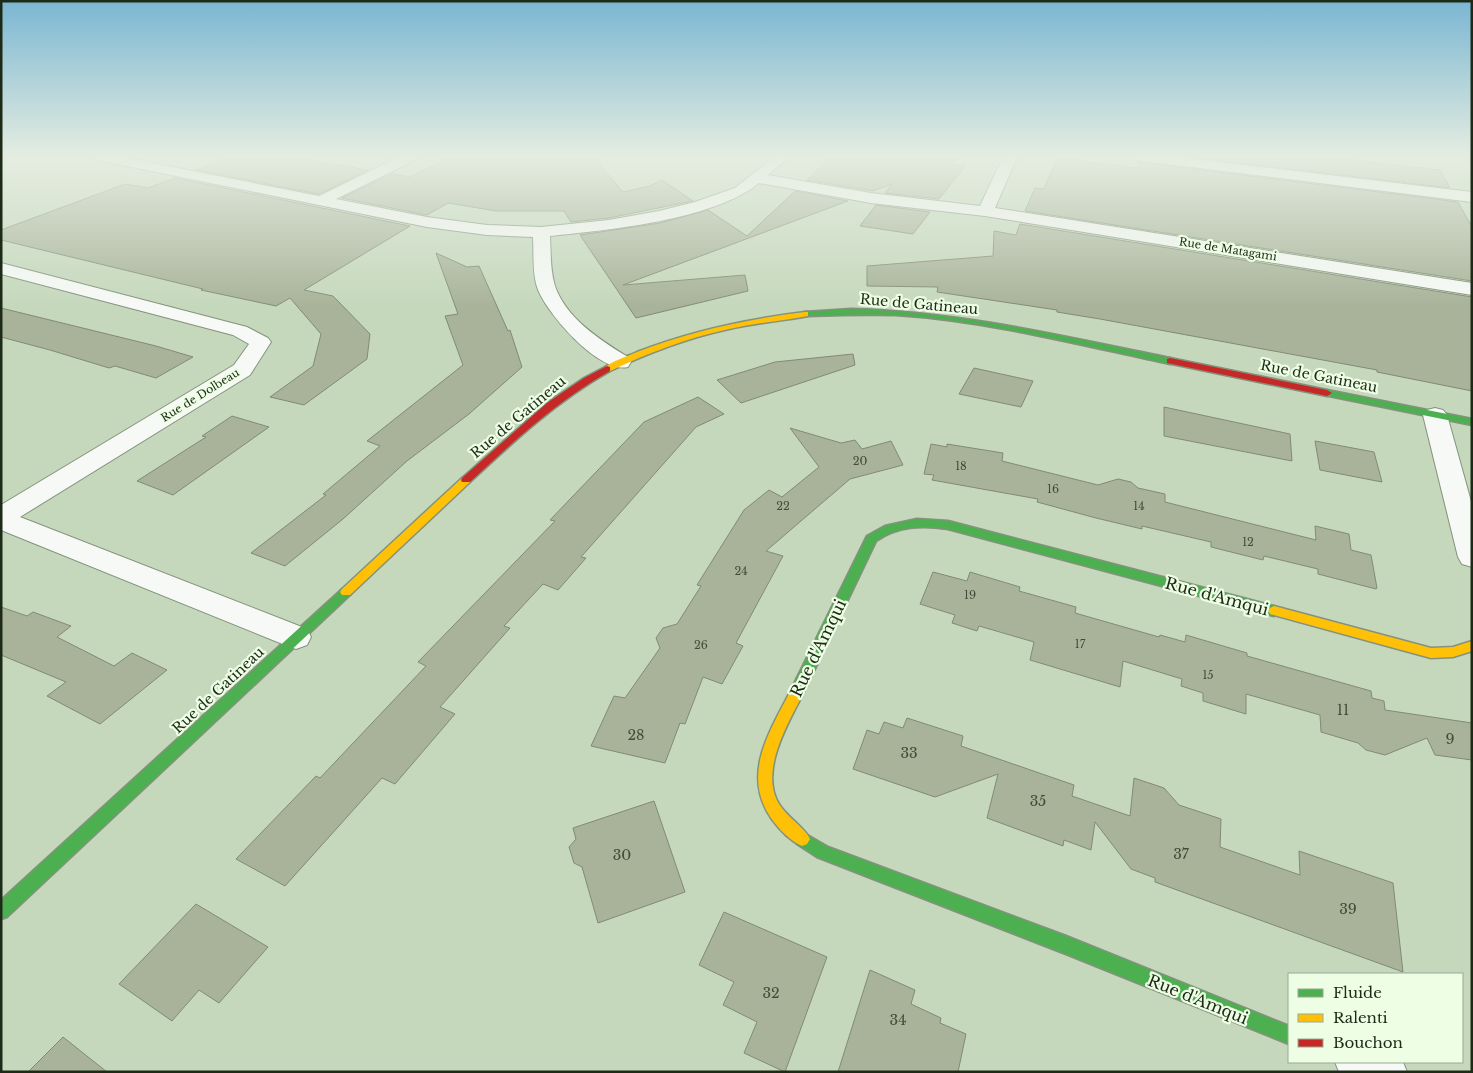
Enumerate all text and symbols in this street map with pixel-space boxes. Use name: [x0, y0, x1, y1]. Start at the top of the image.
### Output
street label: Rue de Matagami: [1178, 234, 1278, 264]
street label: Rue de Gatineau: [859, 290, 980, 318]
street label: Rue de Gatineau: [1259, 356, 1380, 396]
street label: Rue de Dolbeau: [158, 365, 242, 425]
street label: Rue de Gatineau: [467, 372, 570, 462]
house number: 20: [853, 454, 867, 468]
house number: 18: [955, 459, 967, 473]
house number: 16: [1047, 482, 1059, 496]
house number: 22: [776, 499, 790, 513]
house number: 14: [1133, 499, 1145, 513]
house number: 12: [1242, 535, 1254, 549]
house number: 24: [734, 564, 748, 578]
street label: Rue d'Amqui: [1163, 573, 1271, 620]
house number: 19: [964, 588, 976, 602]
street label: Rue d'Amqui: [786, 595, 851, 700]
house number: 17: [1075, 637, 1086, 651]
house number: 26: [694, 638, 708, 652]
street label: Rue de Gatineau: [168, 643, 268, 737]
house number: 15: [1202, 668, 1214, 682]
house number: 11: [1337, 701, 1349, 719]
house number: 28: [627, 726, 645, 744]
house number: 9: [1445, 730, 1455, 748]
house number: 33: [900, 744, 918, 762]
house number: 35: [1030, 792, 1046, 810]
house number: 37: [1173, 845, 1190, 863]
house number: 30: [613, 846, 631, 864]
house number: 39: [1339, 900, 1357, 918]
street label: Rue d'Amqui: [1145, 970, 1252, 1028]
legend: [1288, 973, 1463, 1063]
text: Fluide: [1333, 983, 1382, 1002]
house number: 32: [762, 984, 780, 1002]
text: Ralenti: [1333, 1008, 1388, 1027]
house number: 34: [890, 1011, 906, 1029]
text: Bouchon: [1333, 1033, 1403, 1052]

